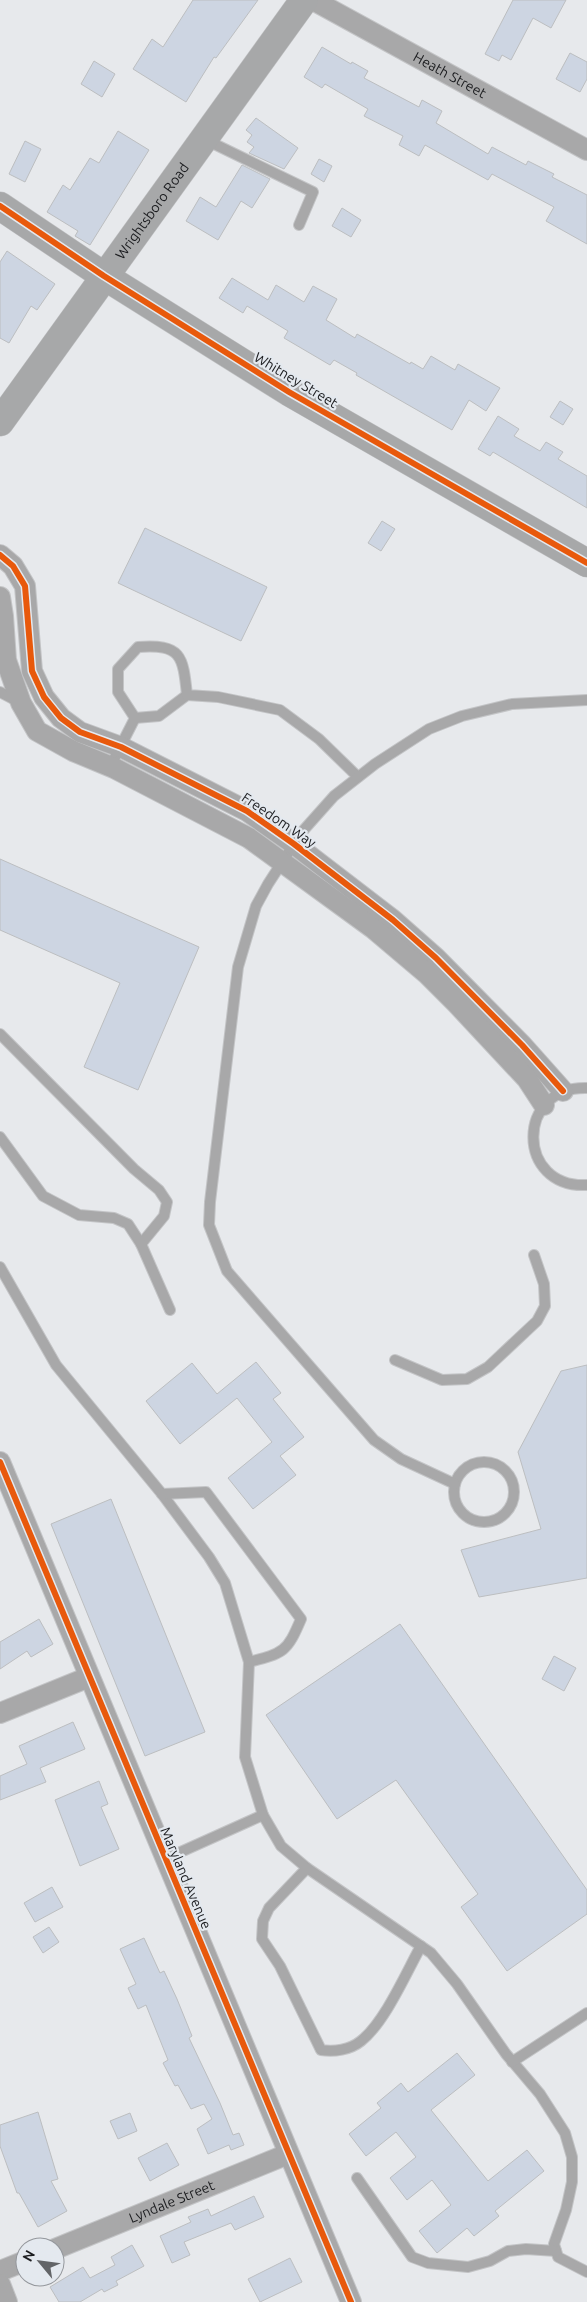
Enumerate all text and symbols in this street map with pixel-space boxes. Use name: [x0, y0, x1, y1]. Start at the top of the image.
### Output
street label: Heath Street: [411, 49, 489, 102]
street label: Wrightsboro Road: [112, 160, 192, 262]
street label: Whitney Street: [251, 349, 341, 411]
street label: Freedom Way: [239, 789, 319, 851]
street label: Maryland Avenue: [157, 1825, 215, 1931]
street label: Lyndale Street: [127, 2177, 217, 2226]
north arrow: [15, 2237, 65, 2287]
text: N: [19, 2247, 38, 2264]

